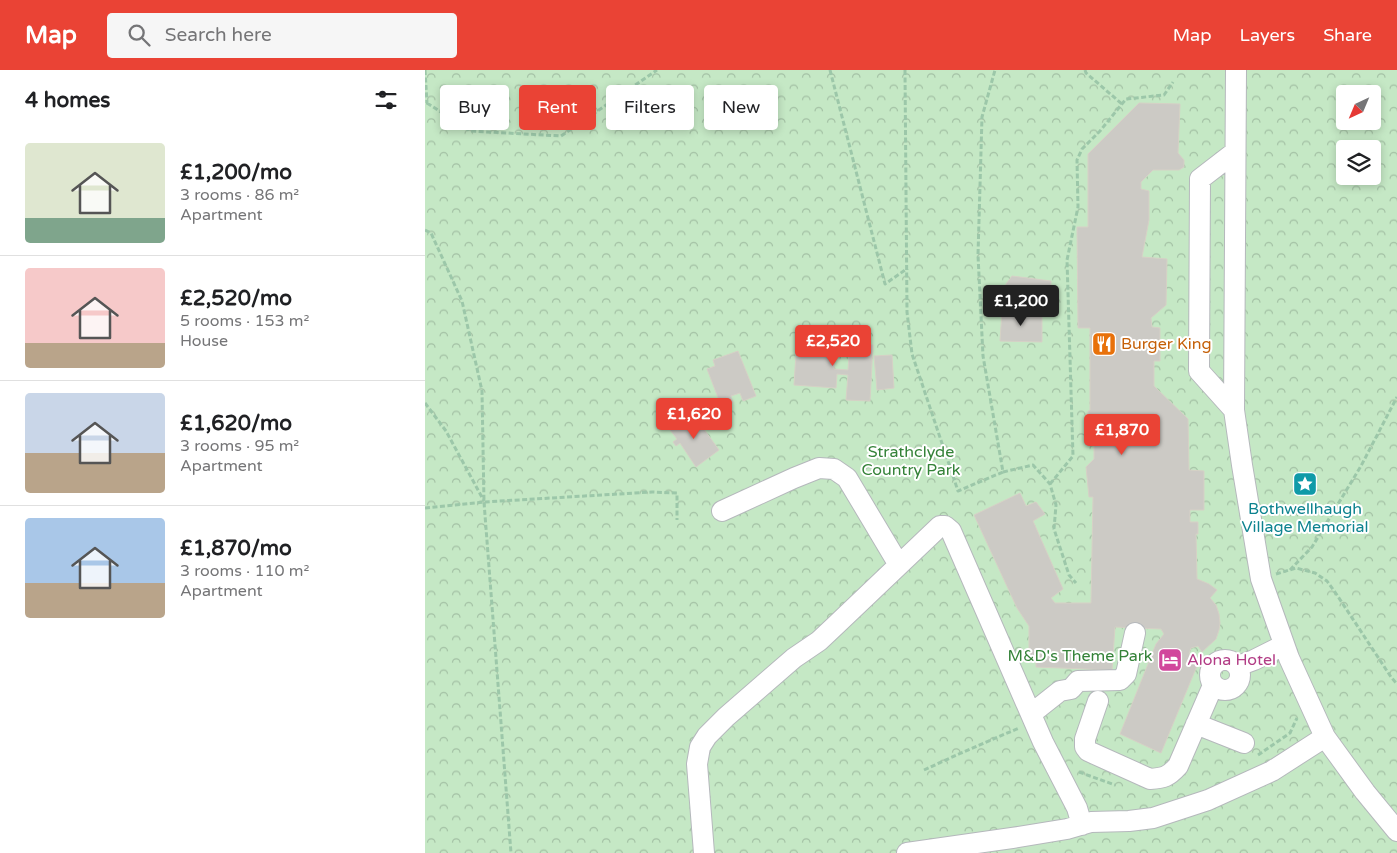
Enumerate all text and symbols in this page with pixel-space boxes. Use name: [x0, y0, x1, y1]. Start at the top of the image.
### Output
search box: [107, 13, 457, 58]
text: Map: [25, 21, 77, 50]
icon: search: [125, 21, 153, 49]
text: Search here: [165, 24, 272, 46]
text: Map: [1173, 24, 1212, 46]
text: Layers: [1240, 24, 1295, 46]
text: Share: [1323, 24, 1372, 46]
chip: Buy: [440, 85, 509, 130]
chip: Rent: [519, 85, 596, 130]
chip: Filters: [606, 85, 694, 130]
chip: New: [704, 85, 778, 130]
north arrow: [1336, 85, 1381, 130]
map controls: [1336, 85, 1381, 185]
icon: filters: [372, 86, 400, 114]
text: 4 homes: [25, 88, 110, 113]
button: layers: [1336, 140, 1381, 185]
text: £1,200/mo: [180, 160, 292, 185]
icon: home: [65, 163, 125, 223]
text: 3 rooms · 86 m²: [180, 185, 299, 205]
text: Apartment: [180, 205, 263, 225]
pin: £1,200: [980, 284, 1062, 327]
text: £2,520/mo: [180, 286, 292, 311]
icon: home: [65, 288, 125, 348]
text: £1,200: [994, 291, 1048, 311]
text: 5 rooms · 153 m²: [180, 311, 309, 331]
pin: £2,520: [792, 324, 874, 367]
text: House: [180, 331, 228, 351]
text: £2,520: [806, 331, 860, 351]
restaurant icon: Burger King: [1091, 331, 1117, 357]
place label: Burger King: [1121, 334, 1212, 354]
pin: £1,620: [653, 398, 735, 440]
text: £1,620: [667, 404, 721, 424]
text: £1,620/mo: [180, 411, 292, 436]
icon: home: [65, 413, 125, 473]
pin: £1,870: [1081, 414, 1163, 456]
text: £1,870: [1095, 420, 1149, 440]
text: 3 rooms · 95 m²: [180, 436, 299, 456]
park label: Strathclyde Country Park: [861, 442, 961, 480]
text: Apartment: [180, 456, 263, 476]
place icon: Bothwellhaugh Village Memorial: [1292, 471, 1318, 497]
place label: Bothwellhaugh Village Memorial: [1242, 499, 1369, 537]
text: £1,870/mo: [180, 536, 292, 561]
icon: home: [65, 538, 125, 598]
text: 3 rooms · 110 m²: [180, 561, 309, 581]
text: Apartment: [180, 581, 263, 601]
park label: M&D's Theme Park: [1007, 646, 1153, 666]
hotel icon: Alona Hotel: [1157, 647, 1183, 673]
place label: Alona Hotel: [1187, 650, 1276, 670]

